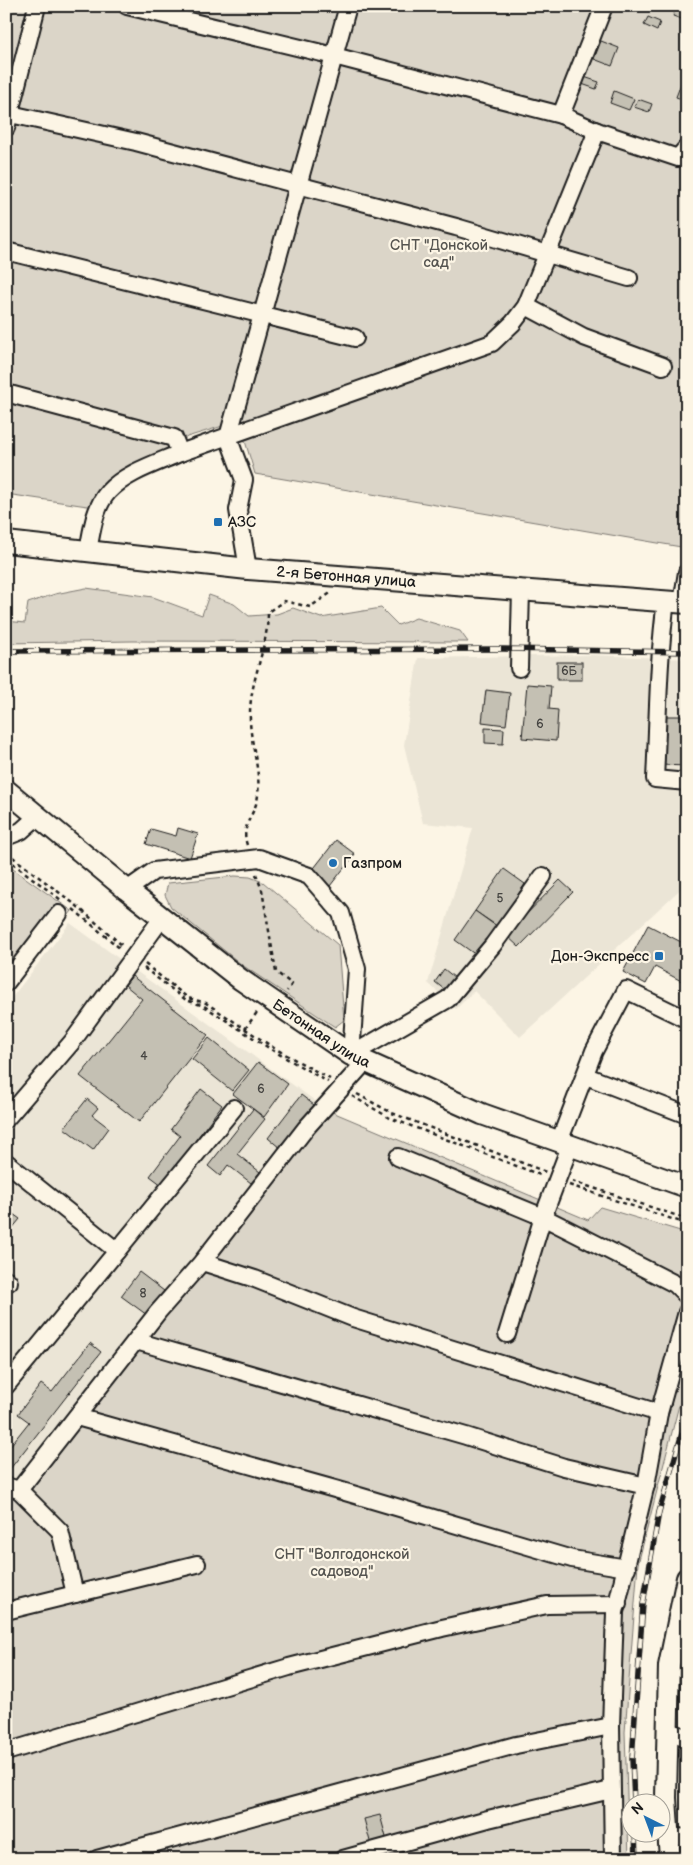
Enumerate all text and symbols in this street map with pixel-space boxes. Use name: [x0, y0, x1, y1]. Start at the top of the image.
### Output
park label: СНТ "Донской сад": [390, 236, 488, 272]
place label: АЗС: [227, 513, 256, 532]
marker: АЗС: [212, 516, 224, 528]
street label: 2-я Бетонная улица: [276, 562, 417, 591]
house number: 6Б: [561, 664, 578, 679]
house number: 6: [536, 717, 544, 732]
place label: Газпром: [343, 854, 402, 873]
marker: Газпром: [327, 857, 339, 869]
house number: 5: [497, 891, 504, 906]
place label: Дон-Экспресс: [551, 947, 650, 966]
marker: Дон-Экспресс: [653, 950, 665, 962]
street label: Бетонная улица: [269, 995, 373, 1072]
house number: 4: [140, 1049, 148, 1064]
house number: 6: [257, 1082, 265, 1097]
house number: 8: [140, 1286, 147, 1301]
park label: СНТ "Волгодонской садовод": [274, 1545, 410, 1581]
north arrow: [620, 1792, 670, 1842]
text: N: [628, 1799, 647, 1819]

